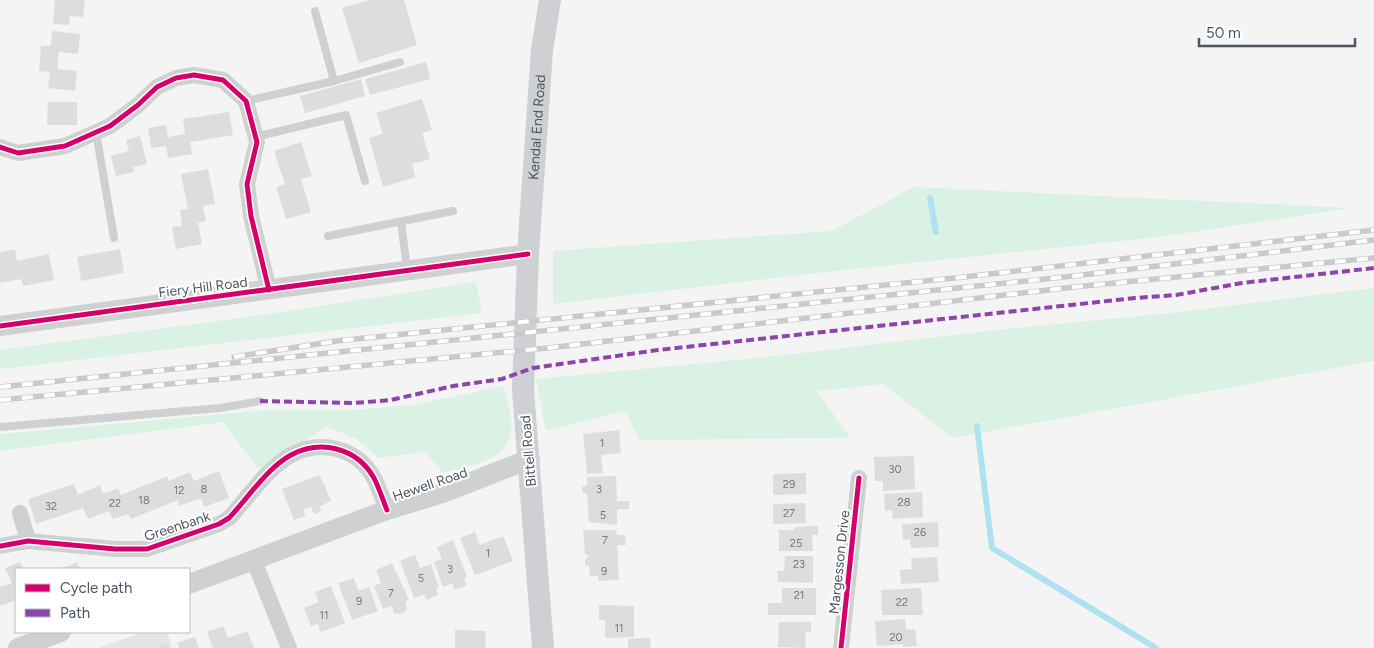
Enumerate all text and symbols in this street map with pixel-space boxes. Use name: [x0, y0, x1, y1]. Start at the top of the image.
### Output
scale bar: [1199, 15, 1355, 47]
text: 50 m: [1206, 24, 1241, 42]
street label: Kendal End Road: [525, 74, 549, 181]
street label: Fiery Hill Road: [158, 274, 249, 301]
street label: Bittell Road: [517, 414, 540, 487]
house number: 1: [600, 437, 604, 450]
house number: 30: [888, 463, 902, 476]
street label: Hewell Road: [390, 464, 470, 505]
house number: 29: [783, 478, 795, 491]
house number: 8: [201, 483, 208, 496]
house number: 3: [596, 483, 602, 496]
house number: 12: [174, 484, 184, 497]
house number: 18: [138, 494, 150, 507]
house number: 28: [898, 496, 911, 509]
house number: 22: [109, 497, 121, 510]
house number: 32: [45, 500, 57, 513]
house number: 27: [783, 507, 795, 520]
street label: Greenbank: [142, 508, 213, 545]
house number: 5: [600, 509, 606, 522]
street label: Margesson Drive: [826, 509, 853, 615]
house number: 26: [914, 526, 926, 539]
house number: 7: [602, 534, 608, 547]
house number: 25: [790, 537, 802, 550]
house number: 1: [486, 547, 490, 560]
house number: 23: [793, 558, 805, 571]
house number: 3: [447, 563, 453, 576]
house number: 9: [601, 565, 607, 578]
legend: [15, 568, 190, 633]
house number: 5: [418, 572, 424, 585]
text: Cycle path: [60, 579, 132, 597]
house number: 7: [388, 587, 394, 600]
house number: 21: [794, 589, 804, 602]
house number: 9: [356, 595, 362, 608]
house number: 22: [896, 596, 908, 609]
text: Path: [60, 604, 90, 622]
house number: 11: [319, 609, 329, 622]
house number: 11: [614, 622, 624, 635]
house number: 20: [889, 631, 903, 644]

